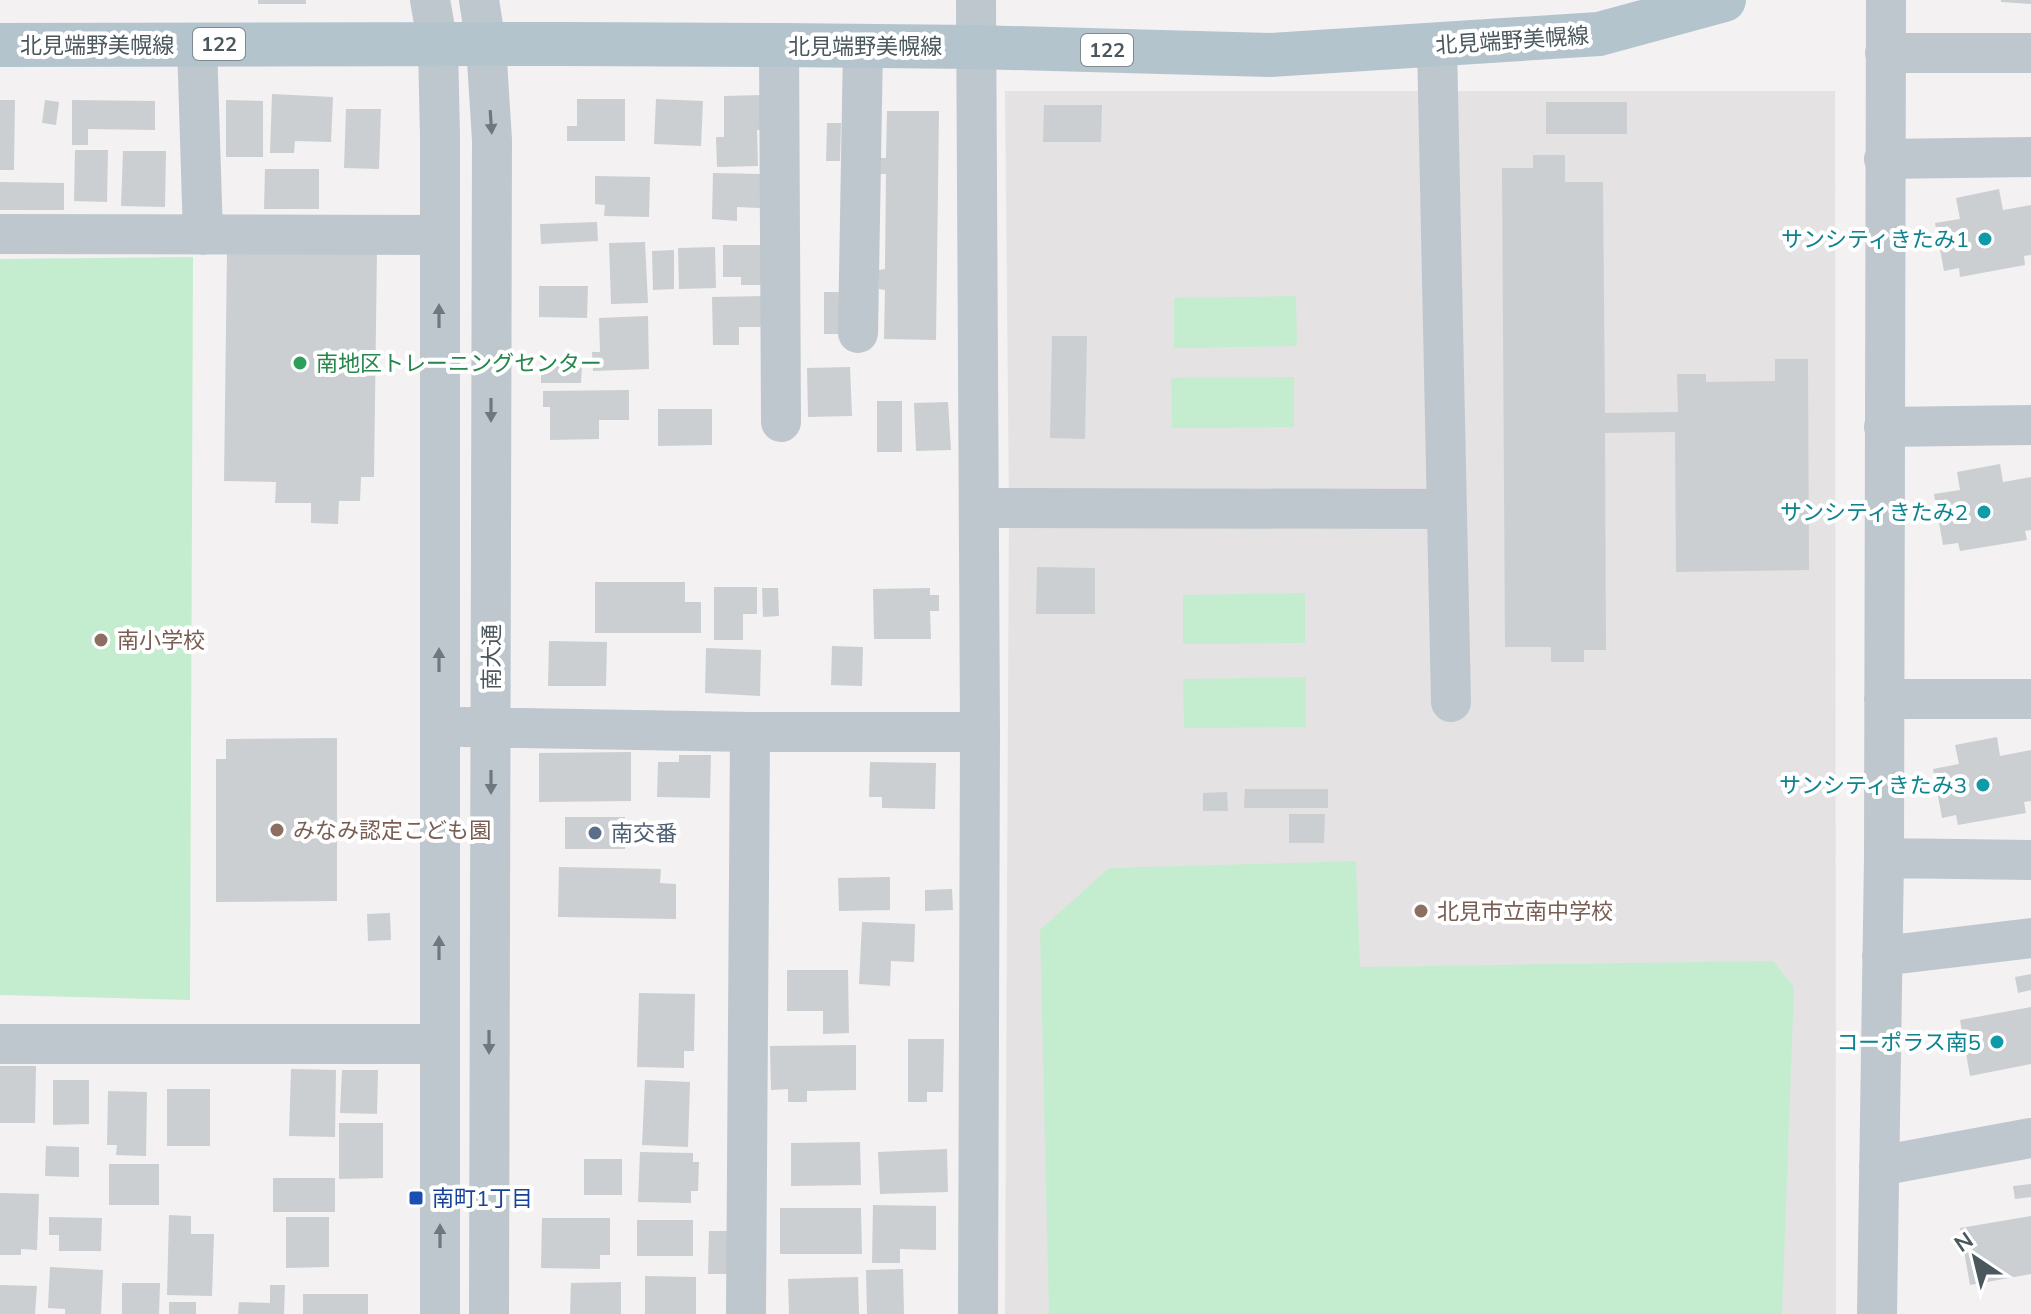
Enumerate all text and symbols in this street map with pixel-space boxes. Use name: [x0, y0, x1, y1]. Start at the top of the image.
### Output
street label: 北見端野美幌線: [1434, 21, 1590, 59]
road number: 122: [193, 28, 245, 60]
street label: 北見端野美幌線: [20, 31, 174, 59]
street label: 北見端野美幌線: [788, 32, 942, 60]
road number: 122: [1081, 34, 1133, 66]
one-way arrow: [485, 110, 498, 135]
place label: サンシティきたみ1: [1781, 225, 1969, 253]
marker: サンシティきたみ1: [1976, 230, 1994, 248]
one-way arrow: [433, 303, 445, 328]
place label: 南地区トレーニングセンター: [316, 349, 602, 377]
marker: 南地区トレーニングセンター: [291, 354, 309, 372]
one-way arrow: [485, 398, 497, 423]
place label: サンシティきたみ2: [1780, 498, 1968, 526]
marker: サンシティきたみ2: [1975, 503, 1993, 521]
street label: 南大通: [477, 624, 505, 690]
place label: 南小学校: [117, 626, 205, 654]
marker: 南小学校: [92, 631, 110, 649]
one-way arrow: [433, 647, 445, 672]
one-way arrow: [485, 770, 497, 795]
place label: サンシティきたみ3: [1779, 771, 1967, 799]
marker: サンシティきたみ3: [1974, 776, 1992, 794]
place label: みなみ認定こども園: [293, 816, 491, 844]
place label: 南交番: [611, 819, 677, 847]
marker: みなみ認定こども園: [268, 821, 286, 839]
marker: 南交番: [586, 824, 604, 842]
place label: 北見市立南中学校: [1437, 897, 1613, 925]
marker: 北見市立南中学校: [1412, 902, 1430, 920]
one-way arrow: [433, 935, 446, 960]
place label: コーポラス南5: [1836, 1028, 1981, 1056]
one-way arrow: [483, 1030, 495, 1055]
marker: コーポラス南5: [1988, 1033, 2006, 1051]
place label: 南町1丁目: [432, 1184, 533, 1212]
marker: 南町1丁目: [407, 1189, 425, 1207]
north arrow: [1935, 1218, 2015, 1298]
one-way arrow: [434, 1223, 446, 1248]
text: N: [1949, 1225, 1978, 1258]

